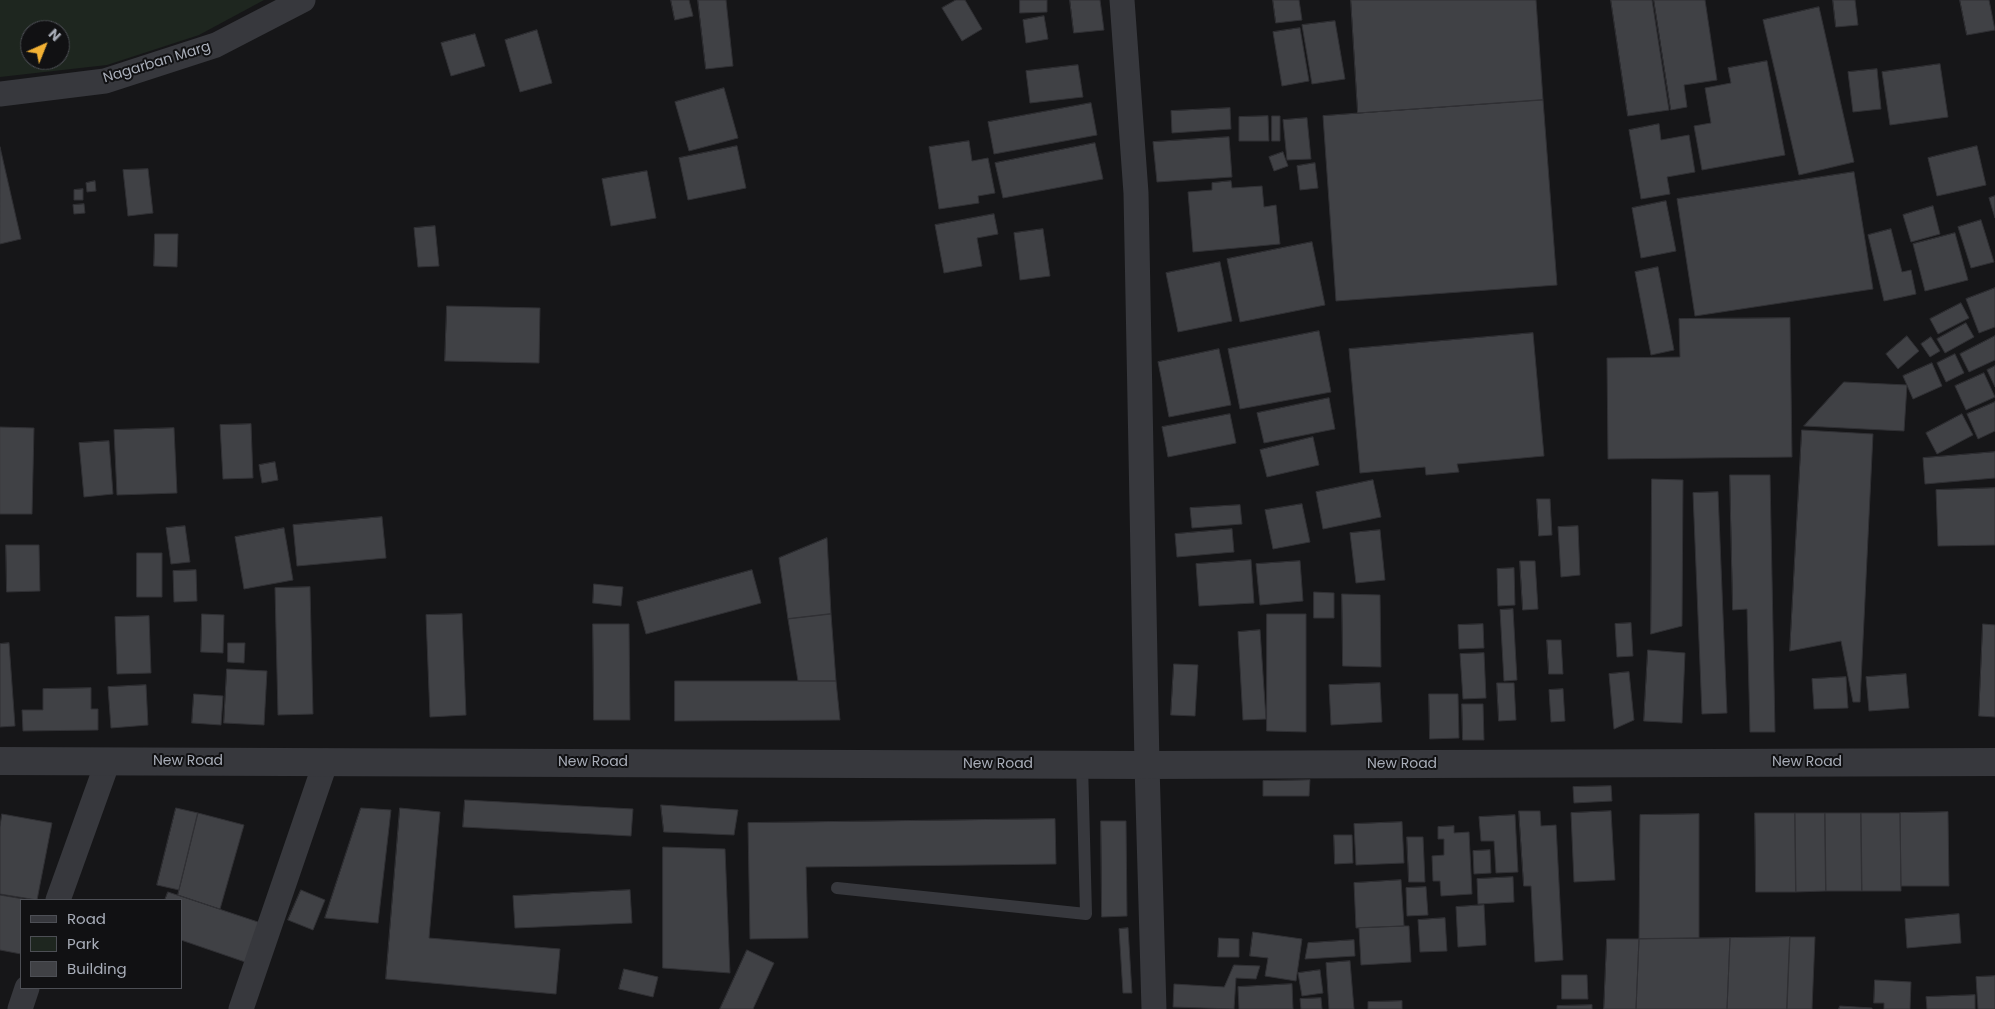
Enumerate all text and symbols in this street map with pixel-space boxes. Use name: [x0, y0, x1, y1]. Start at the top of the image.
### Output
north arrow: [20, 20, 70, 70]
text: N: [44, 24, 65, 46]
street label: Nagarban Marg: [101, 39, 213, 87]
street label: New Road: [153, 753, 223, 769]
street label: New Road: [558, 754, 628, 770]
street label: New Road: [1772, 754, 1842, 770]
street label: New Road: [963, 756, 1033, 772]
street label: New Road: [1367, 756, 1437, 772]
legend: [20, 899, 182, 989]
text: Road: [67, 908, 106, 929]
text: Park: [67, 933, 99, 954]
text: Building: [67, 958, 127, 979]

